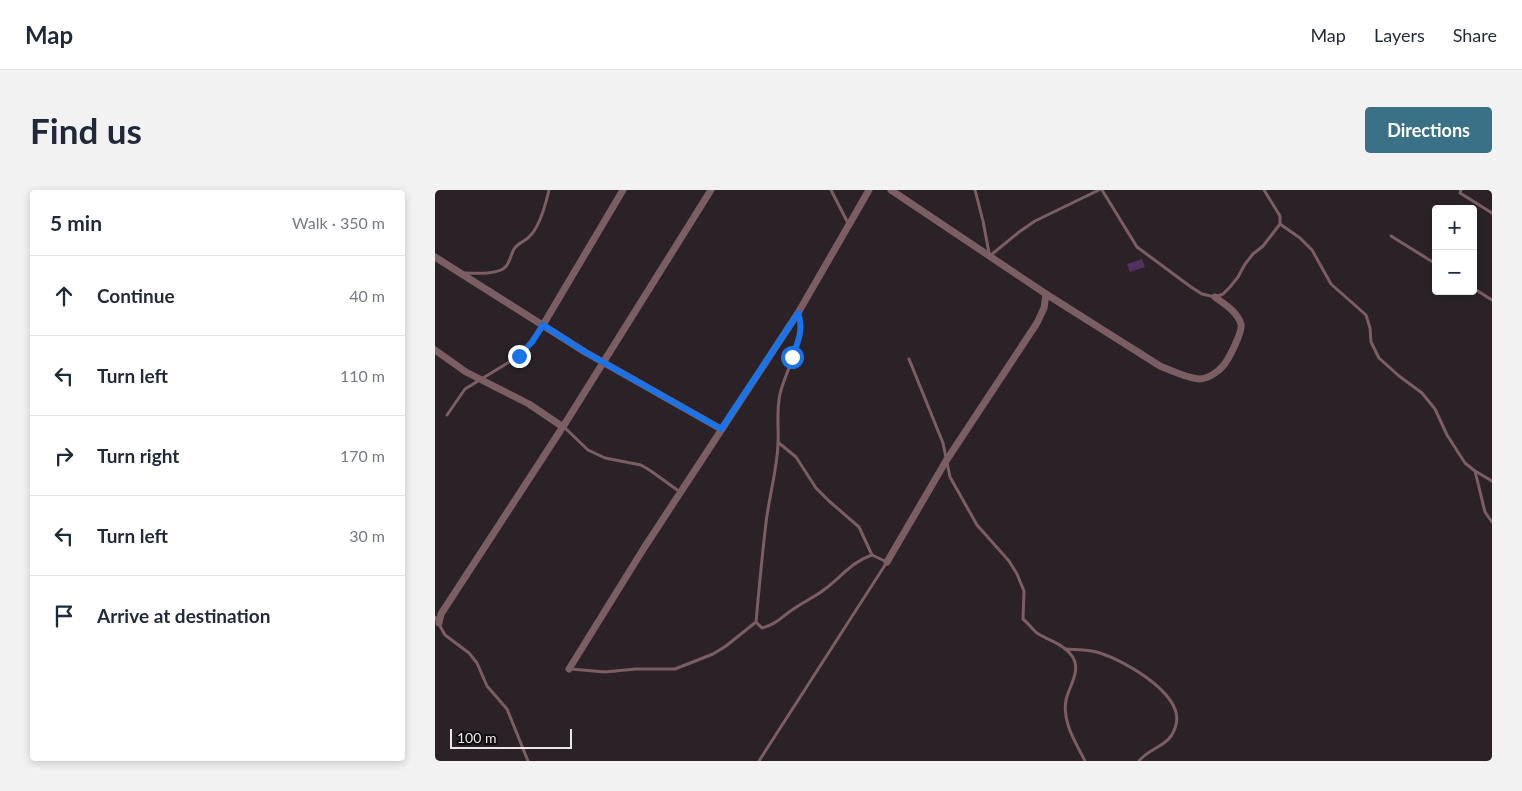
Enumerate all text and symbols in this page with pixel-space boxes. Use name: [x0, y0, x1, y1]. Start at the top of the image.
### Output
text: Map: [25, 20, 73, 49]
text: Map: [1310, 24, 1346, 46]
text: Layers: [1374, 24, 1425, 46]
text: Share: [1453, 24, 1497, 46]
button: Directions: [1365, 107, 1492, 153]
text: Find us: [30, 109, 142, 151]
map controls: [1432, 205, 1477, 295]
button: +: [1432, 205, 1477, 250]
text: 5 min: [50, 210, 102, 235]
text: Walk · 350 m: [292, 213, 385, 232]
button: −: [1432, 250, 1477, 295]
icon: ahead: [50, 282, 78, 310]
text: Continue: [97, 284, 175, 307]
text: 40 m: [349, 286, 385, 305]
route end: [508, 345, 531, 368]
route start: [781, 346, 804, 369]
icon: left: [50, 362, 78, 390]
text: Turn left: [97, 364, 168, 387]
text: 110 m: [340, 366, 385, 385]
icon: right: [50, 442, 78, 470]
text: Turn right: [97, 444, 179, 467]
text: 170 m: [340, 446, 385, 465]
icon: left: [50, 522, 78, 550]
text: Turn left: [97, 524, 168, 547]
text: 30 m: [349, 526, 385, 545]
icon: arrive: [50, 602, 78, 630]
text: Arrive at destination: [97, 604, 270, 627]
scale bar: [450, 726, 573, 749]
text: 100 m: [457, 729, 496, 746]

